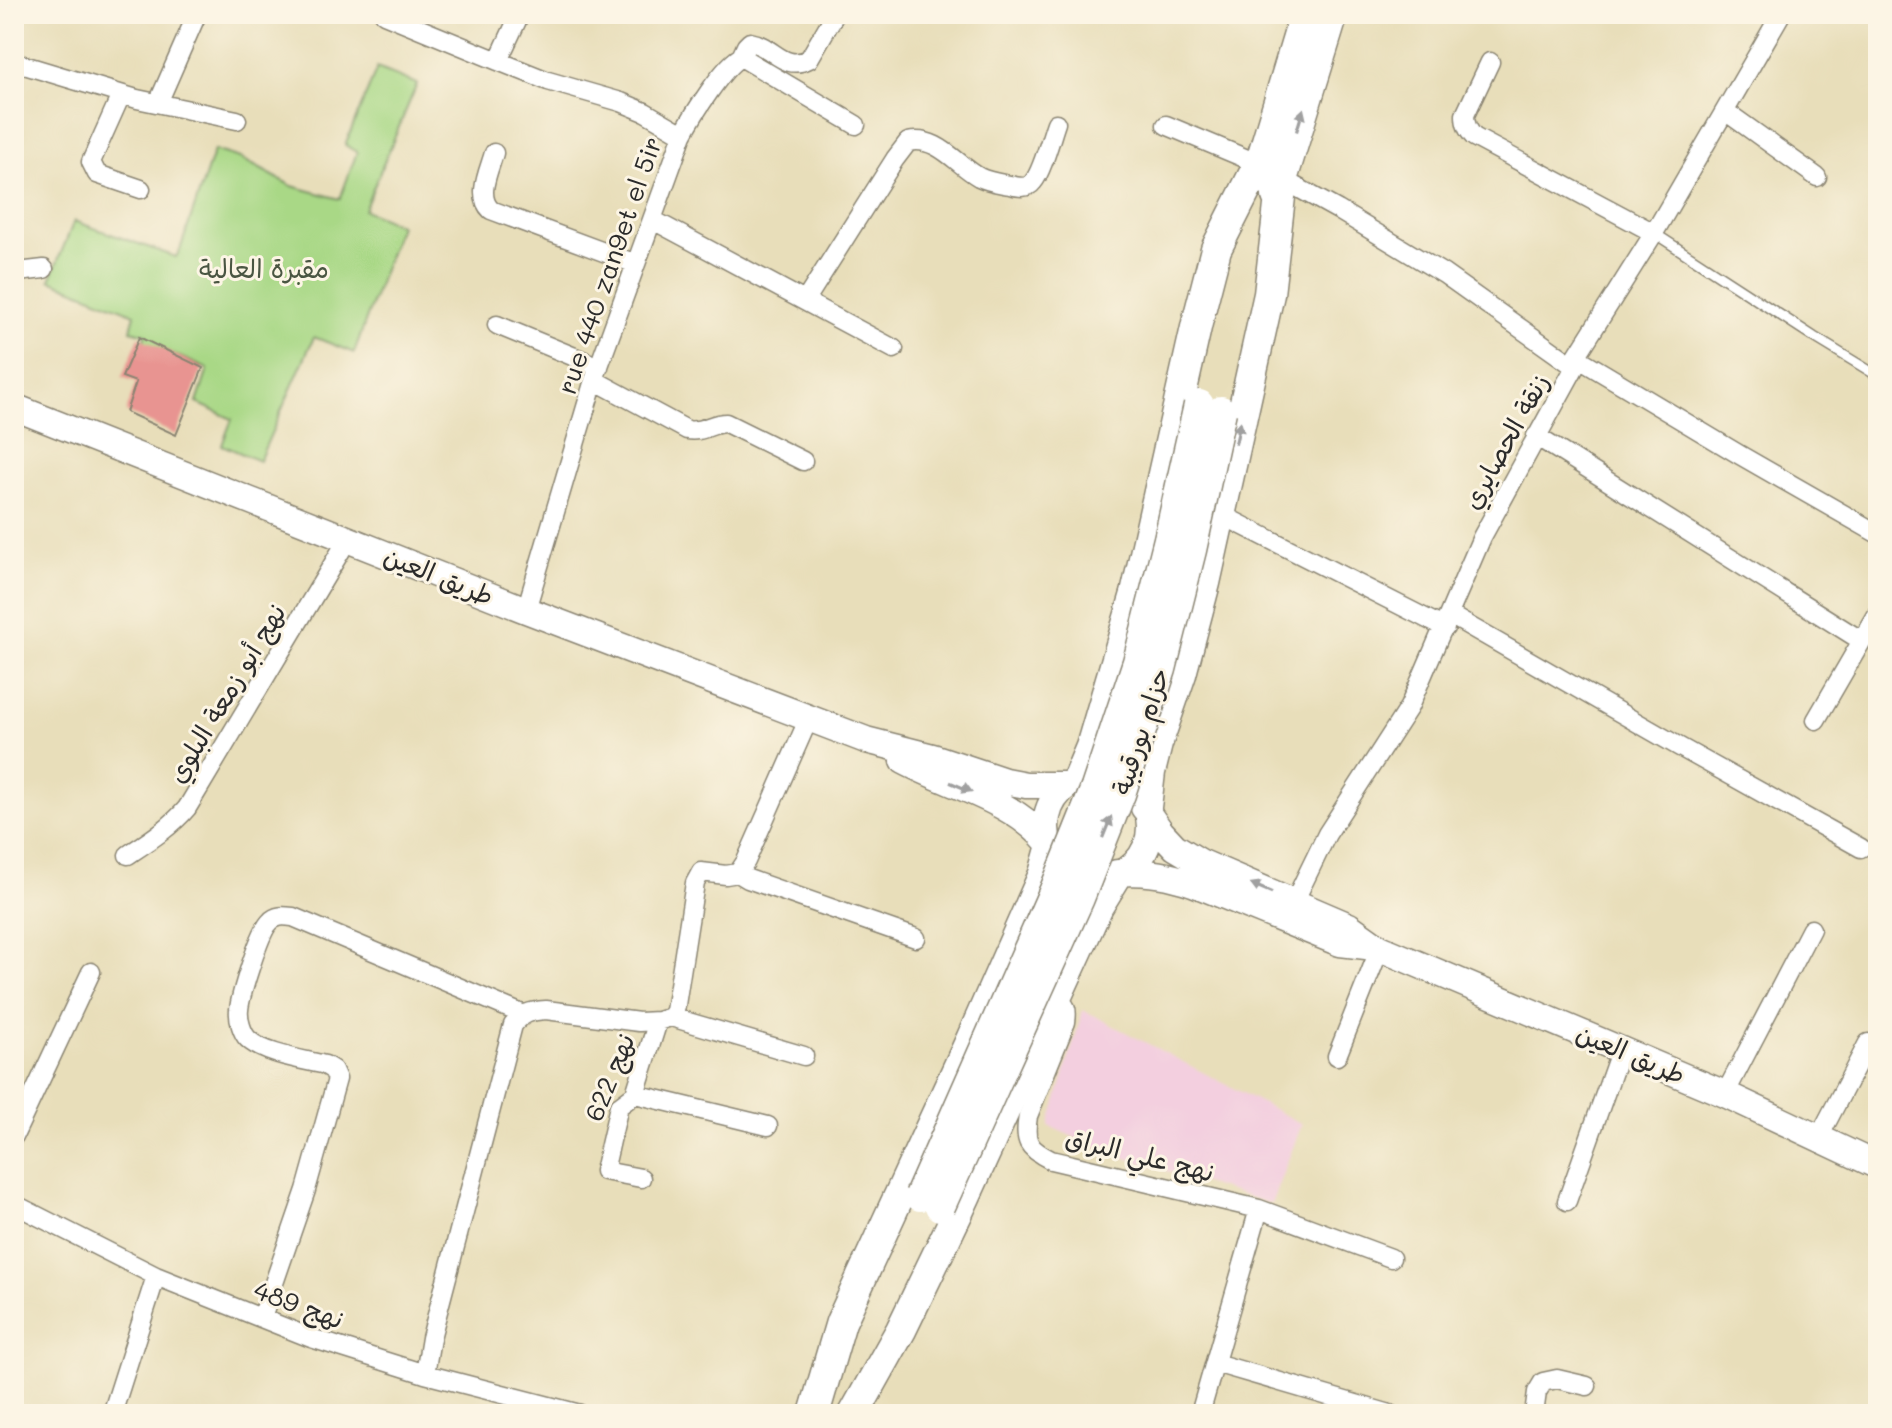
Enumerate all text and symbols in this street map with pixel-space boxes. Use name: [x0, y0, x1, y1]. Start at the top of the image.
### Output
one-way arrow: [1295, 107, 1307, 131]
street label: rue 440 zan9et el 5ir: [549, 132, 669, 398]
park label: مقبرة العالية: [199, 251, 329, 285]
street label: زنقة الحصايري: [1454, 367, 1559, 516]
one-way arrow: [1232, 420, 1245, 445]
street label: طريق العين: [379, 538, 499, 612]
street label: نهج أبو زمعة البلوي: [159, 597, 295, 790]
street label: حزام بورقيبة: [1103, 663, 1180, 800]
one-way arrow: [949, 781, 973, 794]
one-way arrow: [1101, 815, 1114, 839]
one-way arrow: [1249, 882, 1273, 895]
street label: طريق العين: [1571, 1015, 1691, 1091]
street label: نهج 622: [576, 1028, 644, 1127]
street label: نهج علي البراق: [1061, 1119, 1218, 1196]
street label: نهج 489: [249, 1272, 349, 1338]

